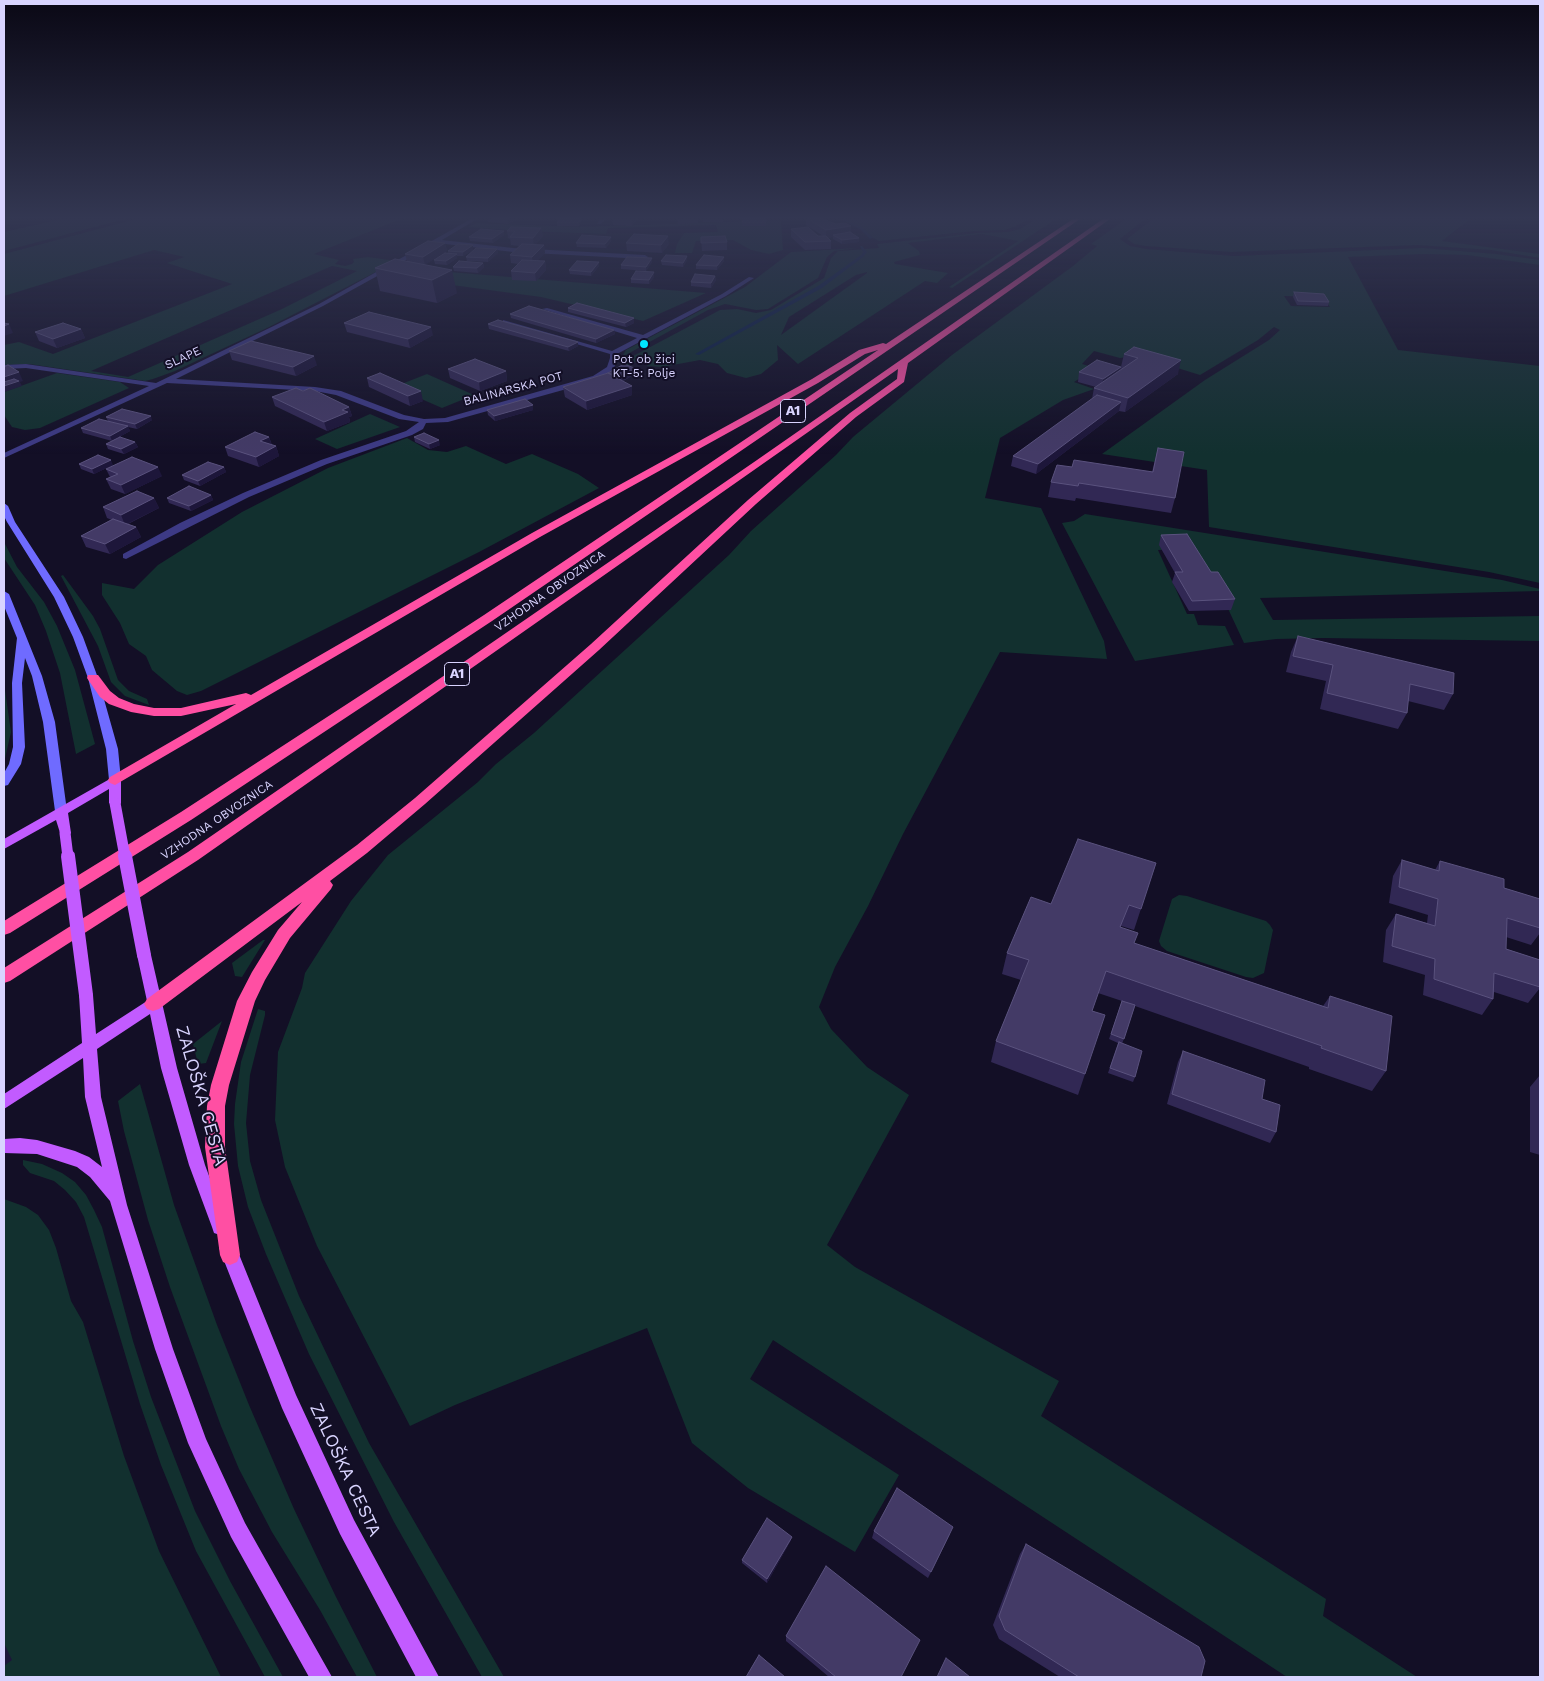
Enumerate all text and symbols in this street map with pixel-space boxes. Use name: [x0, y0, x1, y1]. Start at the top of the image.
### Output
marker: Pot ob žici KT-5: Polje: [638, 338, 650, 350]
street label: SLAPE: [163, 343, 203, 373]
place label: Pot ob žici KT-5: Polje: [613, 352, 675, 380]
street label: BALINARSKA POT: [462, 369, 564, 409]
road number: A1: [780, 400, 806, 422]
street label: VZHODNA OBVOZNICA: [492, 547, 608, 635]
road number: A1: [444, 662, 470, 686]
street label: VZHODNA OBVOZNICA: [158, 777, 276, 863]
street label: ZALOŠKA CESTA: [171, 1024, 231, 1168]
street label: ZALOŠKA CESTA: [305, 1400, 385, 1540]

